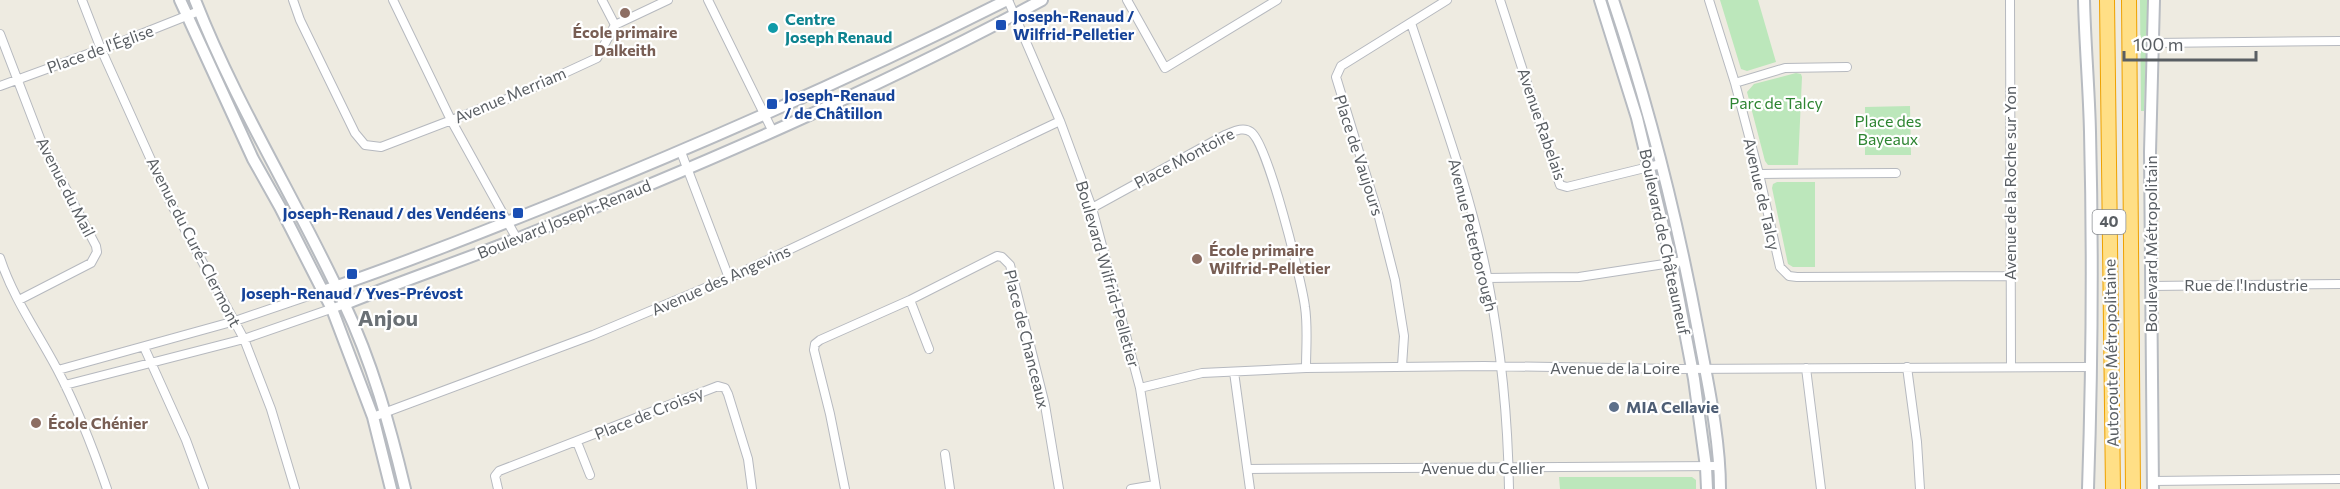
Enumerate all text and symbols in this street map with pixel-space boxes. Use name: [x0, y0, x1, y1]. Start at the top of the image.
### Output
marker: École primaire Dalkeith: [618, 6, 632, 20]
place label: Joseph-Renaud / Wilfrid-Pelletier: [1013, 6, 1135, 43]
place label: Centre Joseph Renaud: [785, 9, 892, 46]
marker: Joseph-Renaud / Wilfrid-Pelletier: [994, 18, 1008, 32]
street label: Place de l'Église: [44, 20, 156, 77]
marker: Centre Joseph Renaud: [766, 21, 780, 35]
place label: École primaire Dalkeith: [573, 22, 677, 59]
scale bar: [2124, 24, 2256, 62]
text: 100 m: [2133, 33, 2183, 55]
street label: Avenue Merriam: [451, 62, 568, 127]
street label: Avenue Rabelais: [1514, 65, 1571, 182]
place label: Joseph-Renaud / de Châtillon: [784, 85, 895, 122]
street label: Avenue de la Roche sur Yon: [2000, 86, 2019, 280]
street label: Place de Vaujours: [1331, 92, 1388, 218]
park label: Parc de Talcy: [1729, 93, 1823, 112]
marker: Joseph-Renaud / de Châtillon: [765, 97, 779, 111]
park label: Place des Bayeaux: [1855, 111, 1921, 148]
street label: Place Montoire: [1130, 123, 1237, 192]
street label: Avenue du Mail: [33, 134, 100, 240]
street label: Avenue de Talcy: [1740, 136, 1785, 252]
street label: Boulevard de Châteauneuf: [1636, 147, 1695, 338]
street label: Avenue du Curé-Clermont: [143, 154, 246, 330]
street label: Boulevard Métropolitain: [2141, 155, 2160, 333]
street label: Avenue Peterborough: [1445, 156, 1502, 313]
street label: Boulevard Joseph-Renaud: [474, 175, 653, 262]
street label: Boulevard Wilfrid-Pelletier: [1073, 178, 1144, 370]
place label: Joseph-Renaud / des Vendéens: [282, 203, 506, 222]
marker: Joseph-Renaud / des Vendéens: [511, 206, 525, 220]
road number: 40: [2092, 210, 2126, 234]
street label: Avenue des Angevins: [648, 240, 793, 319]
place label: École primaire Wilfrid-Pelletier: [1209, 240, 1331, 277]
marker: École primaire Wilfrid-Pelletier: [1190, 252, 1204, 266]
street label: Autoroute Métropolitaine: [2099, 259, 2122, 447]
marker: Joseph-Renaud / Yves-Prévost: [345, 267, 359, 281]
street label: Place de Chanceaux: [1001, 267, 1054, 411]
street label: Rue de l'Industrie: [2184, 275, 2308, 294]
place label: Joseph-Renaud / Yves-Prévost: [241, 283, 463, 302]
district label: Anjou: [358, 304, 418, 331]
street label: Avenue de la Loire: [1550, 358, 1680, 377]
street label: Place de Croissy: [591, 382, 706, 443]
place label: MIA Cellavie: [1626, 397, 1719, 416]
marker: MIA Cellavie: [1607, 400, 1621, 414]
place label: École Chénier: [48, 413, 148, 432]
marker: École Chénier: [29, 416, 43, 430]
street label: Avenue du Cellier: [1421, 458, 1546, 477]

